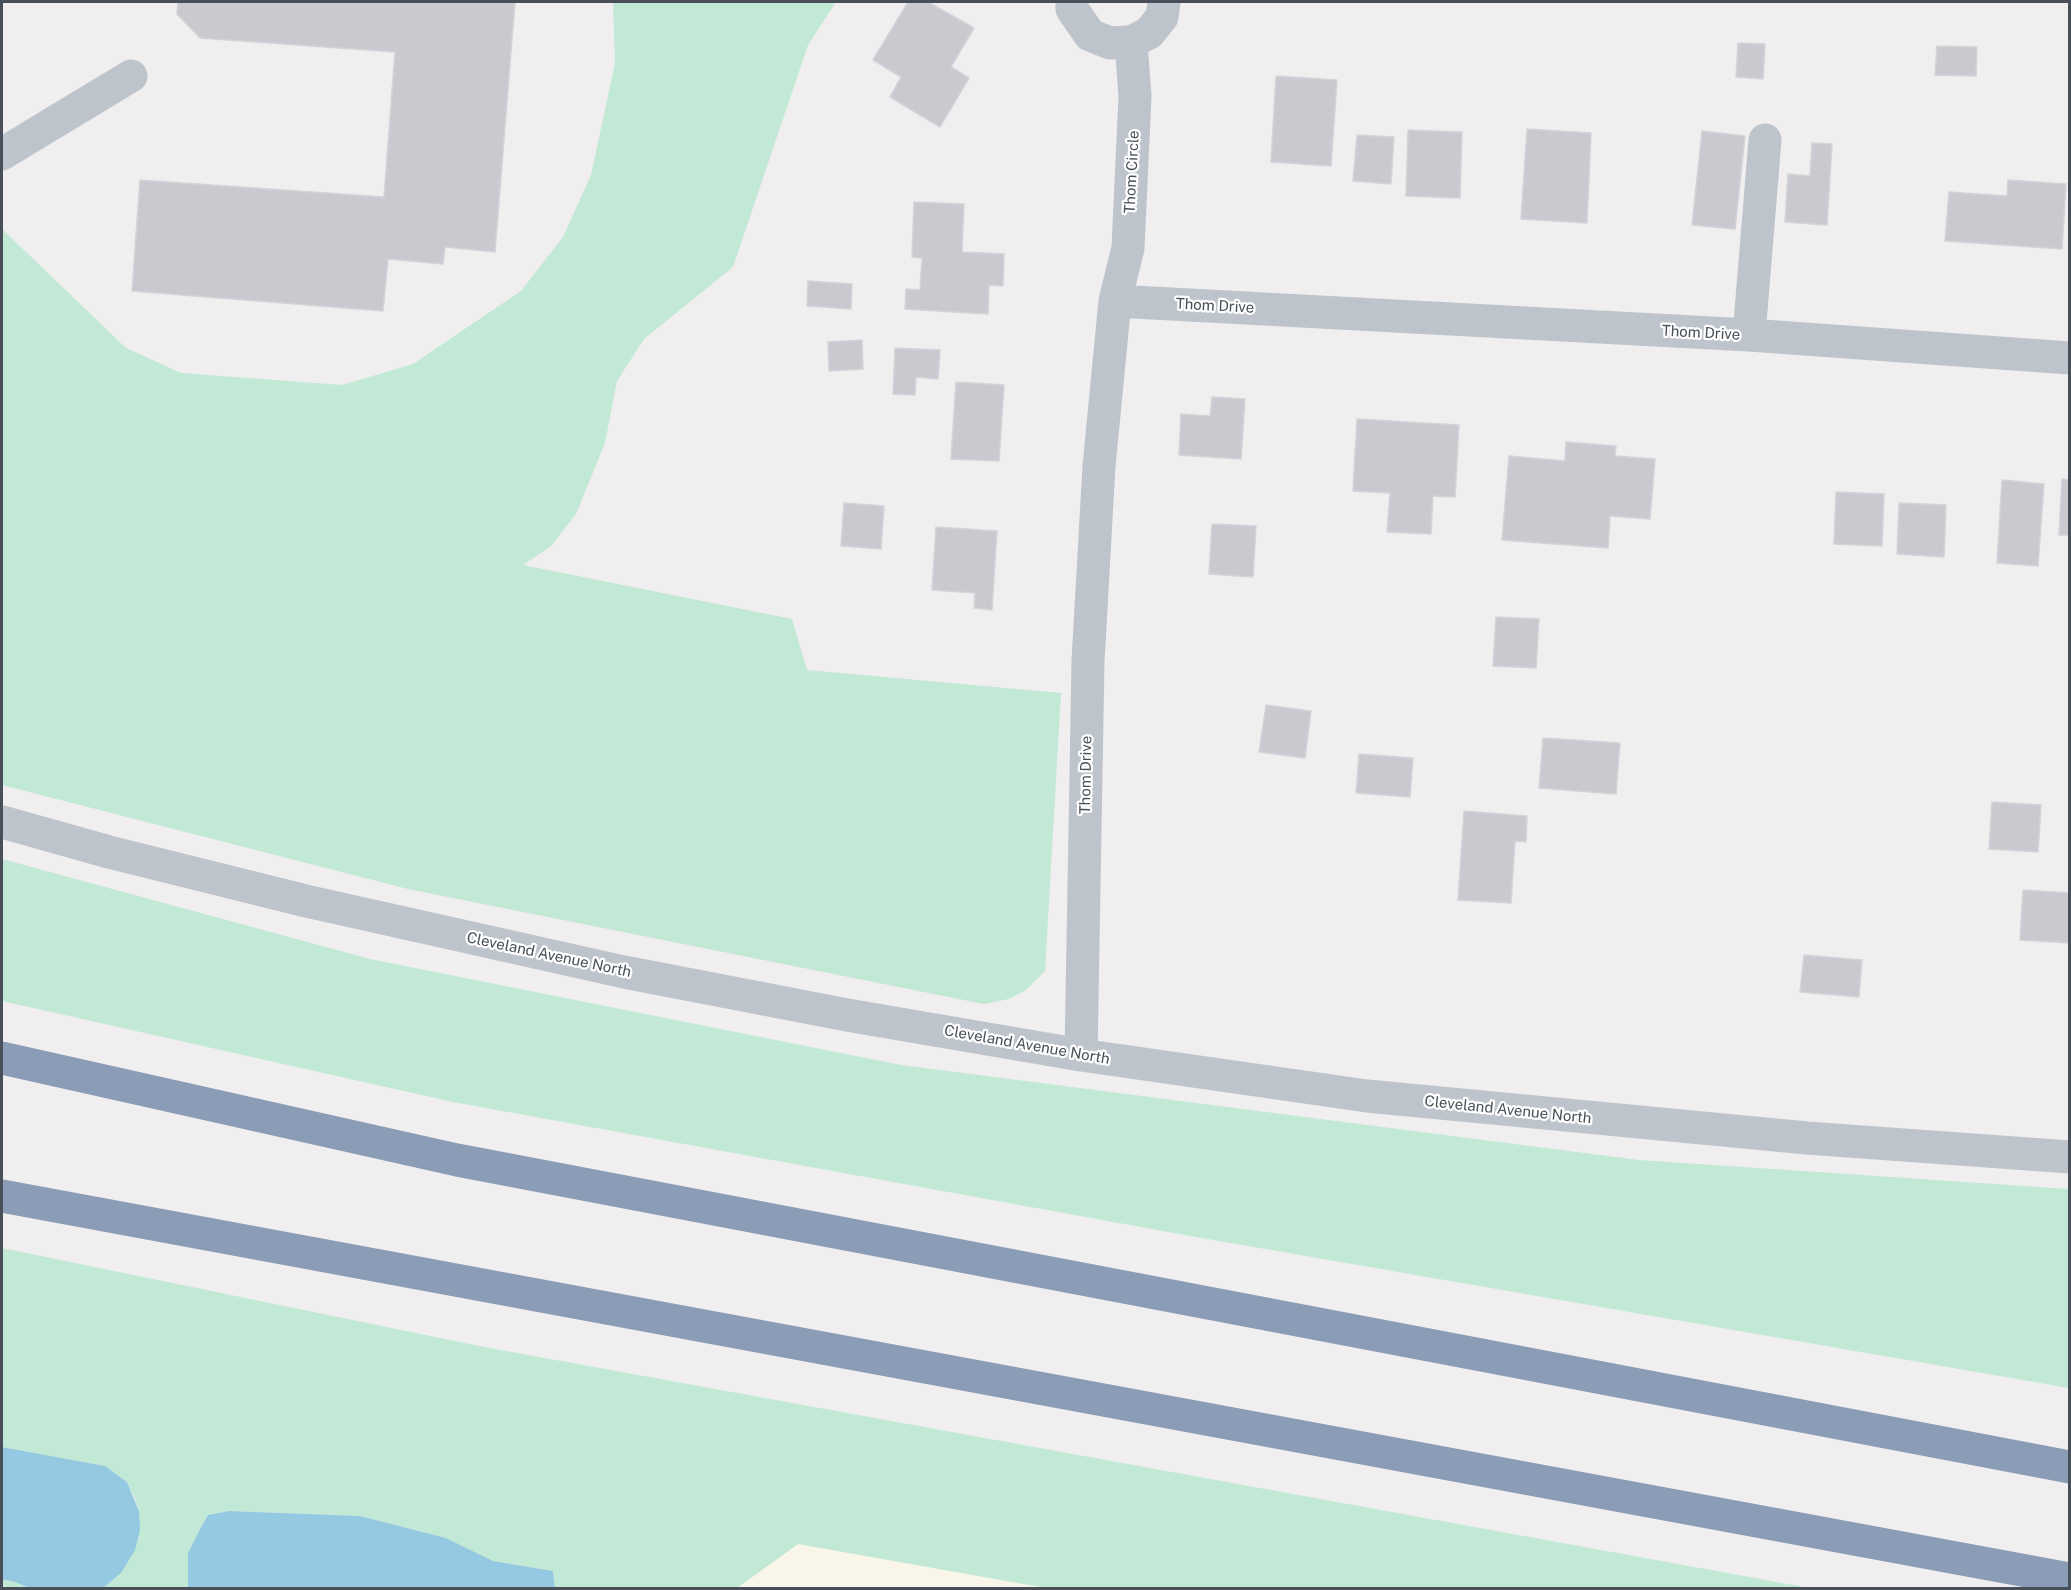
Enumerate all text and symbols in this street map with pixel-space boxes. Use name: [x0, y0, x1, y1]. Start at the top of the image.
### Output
street label: Thom Circle: [1121, 130, 1143, 214]
street label: Thom Drive: [1175, 295, 1255, 317]
street label: Thom Drive: [1661, 322, 1741, 344]
street label: Thom Drive: [1076, 736, 1096, 814]
street label: Cleveland Avenue North: [465, 929, 633, 981]
street label: Cleveland Avenue North: [943, 1022, 1111, 1068]
street label: Cleveland Avenue North: [1424, 1092, 1592, 1128]

